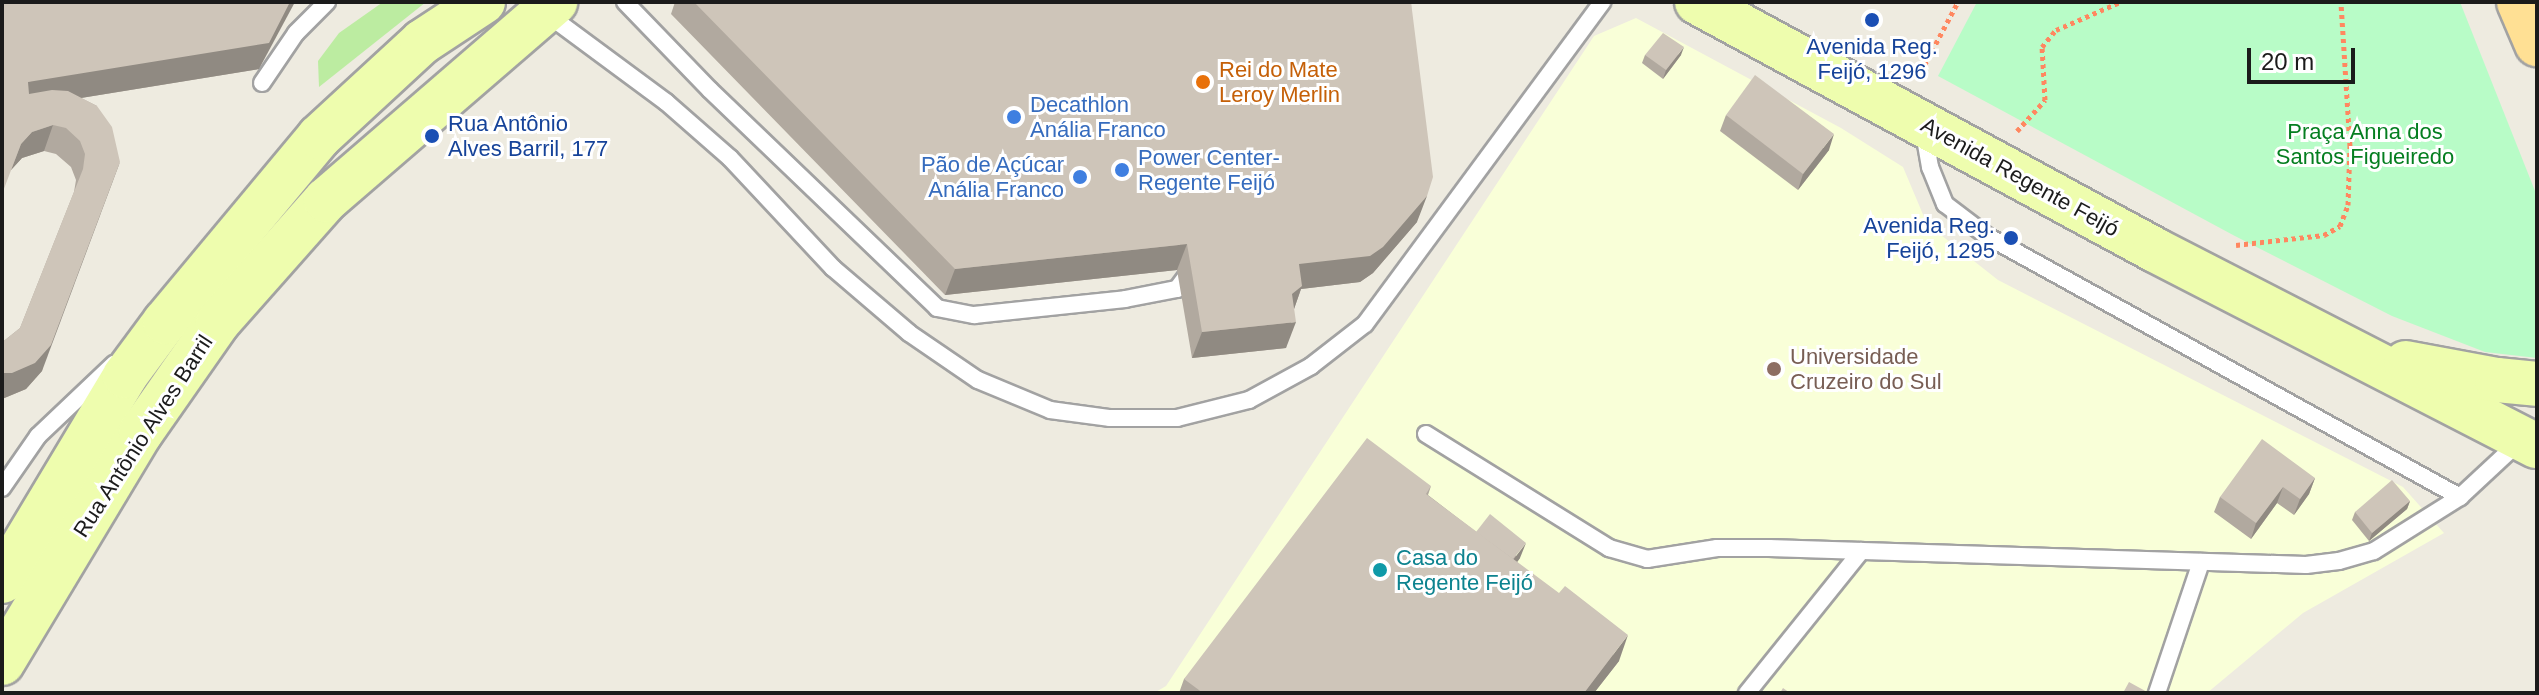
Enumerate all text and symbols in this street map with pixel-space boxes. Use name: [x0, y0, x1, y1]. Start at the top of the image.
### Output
marker: Avenida Reg. Feijó, 1296: [1863, 11, 1881, 29]
scale bar: [2251, 32, 2359, 82]
place label: Avenida Reg. Feijó, 1296: [1806, 33, 1938, 84]
text: 20 m: [2261, 48, 2314, 75]
place label: Rei do Mate Leroy Merlin: [1219, 56, 1340, 108]
marker: Rei do Mate Leroy Merlin: [1194, 73, 1212, 91]
place label: Decathlon Anália Franco: [1030, 91, 1166, 142]
marker: Decathlon Anália Franco: [1005, 108, 1023, 126]
place label: Rua Antônio Alves Barril, 177: [448, 110, 608, 162]
street label: Avenida Regente Feijó: [1916, 112, 2124, 242]
park label: Praça Anna dos Santos Figueiredo: [2276, 118, 2454, 170]
marker: Rua Antônio Alves Barril, 177: [423, 127, 441, 145]
place label: Power Center- Regente Feijó: [1138, 144, 1280, 196]
place label: Pão de Açúcar Anália Franco: [920, 151, 1064, 202]
marker: Power Center- Regente Feijó: [1113, 161, 1131, 179]
marker: Pão de Açúcar Anália Franco: [1071, 168, 1089, 186]
place label: Avenida Reg. Feijó, 1295: [1863, 212, 1995, 264]
marker: Avenida Reg. Feijó, 1295: [2002, 229, 2020, 247]
street label: Rua Antônio Alves Barril: [67, 329, 219, 543]
place label: Universidade Cruzeiro do Sul: [1790, 343, 1942, 394]
marker: Universidade Cruzeiro do Sul: [1765, 360, 1783, 378]
place label: Casa do Regente Feijó: [1396, 544, 1533, 596]
marker: Casa do Regente Feijó: [1371, 561, 1389, 579]

